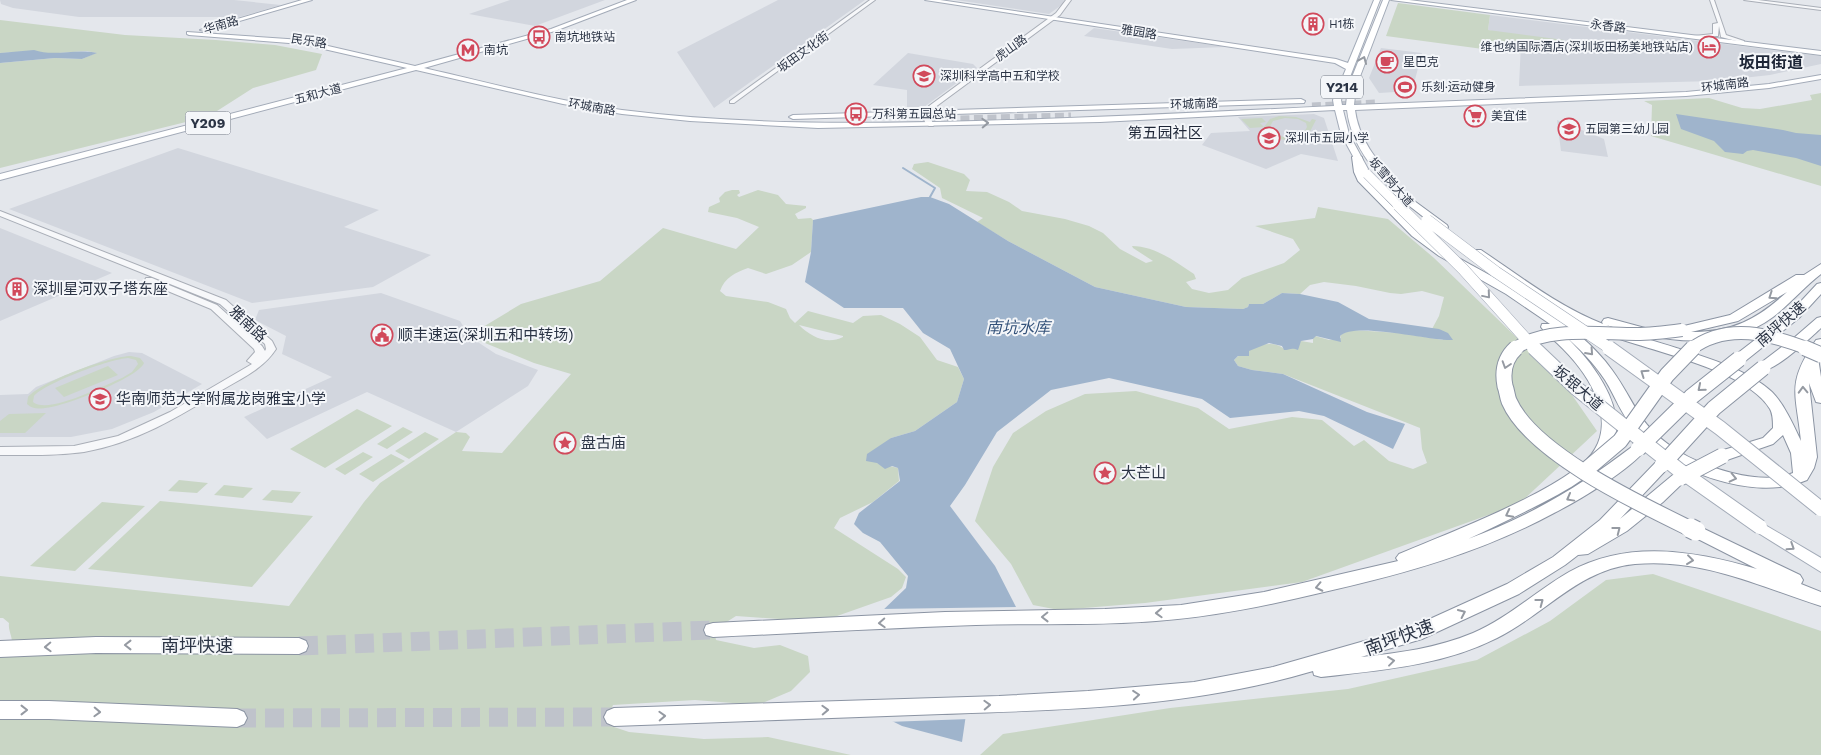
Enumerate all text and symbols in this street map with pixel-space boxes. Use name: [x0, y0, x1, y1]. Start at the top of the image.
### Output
building icon: H1栋: [1301, 12, 1325, 36]
street label: 华南路: [202, 13, 240, 37]
place label: H1栋: [1329, 17, 1355, 31]
street label: 永香路: [1589, 17, 1627, 35]
street label: 雅园路: [1120, 22, 1158, 42]
bus stop icon: 南坑地铁站: [527, 25, 551, 49]
street label: 坂田文化街: [775, 29, 831, 75]
place label: 南坑地铁站: [555, 30, 615, 44]
street label: 民乐路: [290, 31, 328, 51]
street label: 虎山路: [992, 32, 1030, 64]
hotel icon: 维也纳国际酒店(深圳坂田杨美地铁站店): [1697, 35, 1721, 59]
metro station icon: 南坑: [456, 38, 480, 62]
place label: 维也纳国际酒店(深圳坂田杨美地铁站店): [1481, 40, 1693, 54]
place label: 南坑: [484, 43, 508, 57]
cafe icon: 星巴克: [1375, 50, 1399, 74]
district label: 坂田街道: [1739, 53, 1803, 72]
place label: 星巴克: [1403, 55, 1439, 69]
one-way arrow: [1356, 56, 1367, 65]
school or university icon: 深圳科学高中五和学校: [912, 64, 936, 88]
place label: 深圳科学高中五和学校: [940, 69, 1060, 83]
road number: Y214: [1321, 75, 1363, 98]
sports icon: 乐刻·运动健身: [1393, 75, 1417, 99]
street label: 环城南路: [1700, 75, 1750, 95]
place label: 乐刻·运动健身: [1421, 80, 1496, 94]
street label: 五和大道: [293, 81, 343, 107]
street label: 环城南路: [567, 96, 617, 118]
street label: 环城南路: [1170, 96, 1218, 112]
bus stop icon: 万科第五园总站: [844, 102, 868, 126]
supermarket icon: 美宜佳: [1463, 104, 1487, 128]
place label: 万科第五园总站: [872, 107, 956, 121]
place label: 美宜佳: [1491, 109, 1527, 123]
road number: Y209: [186, 112, 230, 134]
school or university icon: 五园第三幼儿园: [1557, 117, 1581, 141]
one-way arrow: [981, 118, 989, 128]
place label: 五园第三幼儿园: [1585, 122, 1669, 136]
district label: 第五园社区: [1127, 124, 1203, 142]
school or university icon: 深圳市五园小学: [1257, 126, 1281, 150]
place label: 深圳市五园小学: [1285, 131, 1369, 145]
street label: 坂雪岗大道: [1366, 155, 1416, 209]
building icon: 深圳星河双子塔东座: [5, 277, 29, 301]
place label: 深圳星河双子塔东座: [33, 280, 168, 298]
one-way arrow: [1481, 290, 1490, 299]
one-way arrow: [1768, 290, 1778, 299]
street label: 南坪快速: [1752, 298, 1810, 350]
street label: 雅南路: [225, 302, 271, 346]
water label: 南坑水库: [986, 318, 1053, 337]
public building icon: 顺丰速运(深圳五和中转场): [370, 323, 394, 347]
place label: 顺丰速运(深圳五和中转场): [398, 326, 574, 344]
one-way arrow: [1584, 347, 1593, 356]
one-way arrow: [1501, 360, 1511, 369]
street label: 坂银大道: [1549, 362, 1607, 414]
one-way arrow: [1640, 370, 1649, 379]
one-way arrow: [1697, 383, 1706, 392]
one-way arrow: [1797, 385, 1808, 393]
school or university icon: 华南师范大学附属龙岗雅宝小学: [88, 387, 112, 411]
place label: 华南师范大学附属龙岗雅宝小学: [116, 390, 326, 408]
place icon: 盘古庙: [553, 431, 577, 455]
place label: 盘古庙: [581, 434, 626, 452]
place icon: 大芒山: [1093, 461, 1117, 485]
place label: 大芒山: [1121, 464, 1166, 482]
one-way arrow: [1728, 472, 1737, 482]
one-way arrow: [1567, 492, 1576, 502]
one-way arrow: [1505, 508, 1514, 518]
one-way arrow: [1611, 528, 1620, 536]
one-way arrow: [1785, 540, 1794, 550]
one-way arrow: [1687, 554, 1695, 565]
one-way arrow: [1315, 581, 1324, 592]
one-way arrow: [1534, 600, 1543, 608]
one-way arrow: [1155, 608, 1163, 619]
one-way arrow: [1457, 608, 1466, 619]
one-way arrow: [1040, 612, 1048, 622]
street label: 南坪快速: [1362, 615, 1436, 659]
one-way arrow: [878, 617, 886, 628]
street label: 南坪快速: [161, 635, 233, 656]
one-way arrow: [123, 640, 131, 650]
one-way arrow: [44, 641, 52, 652]
one-way arrow: [1387, 656, 1395, 667]
one-way arrow: [1133, 690, 1141, 701]
one-way arrow: [983, 699, 991, 710]
one-way arrow: [21, 705, 29, 715]
one-way arrow: [821, 705, 829, 715]
one-way arrow: [94, 707, 102, 717]
one-way arrow: [659, 710, 667, 721]

